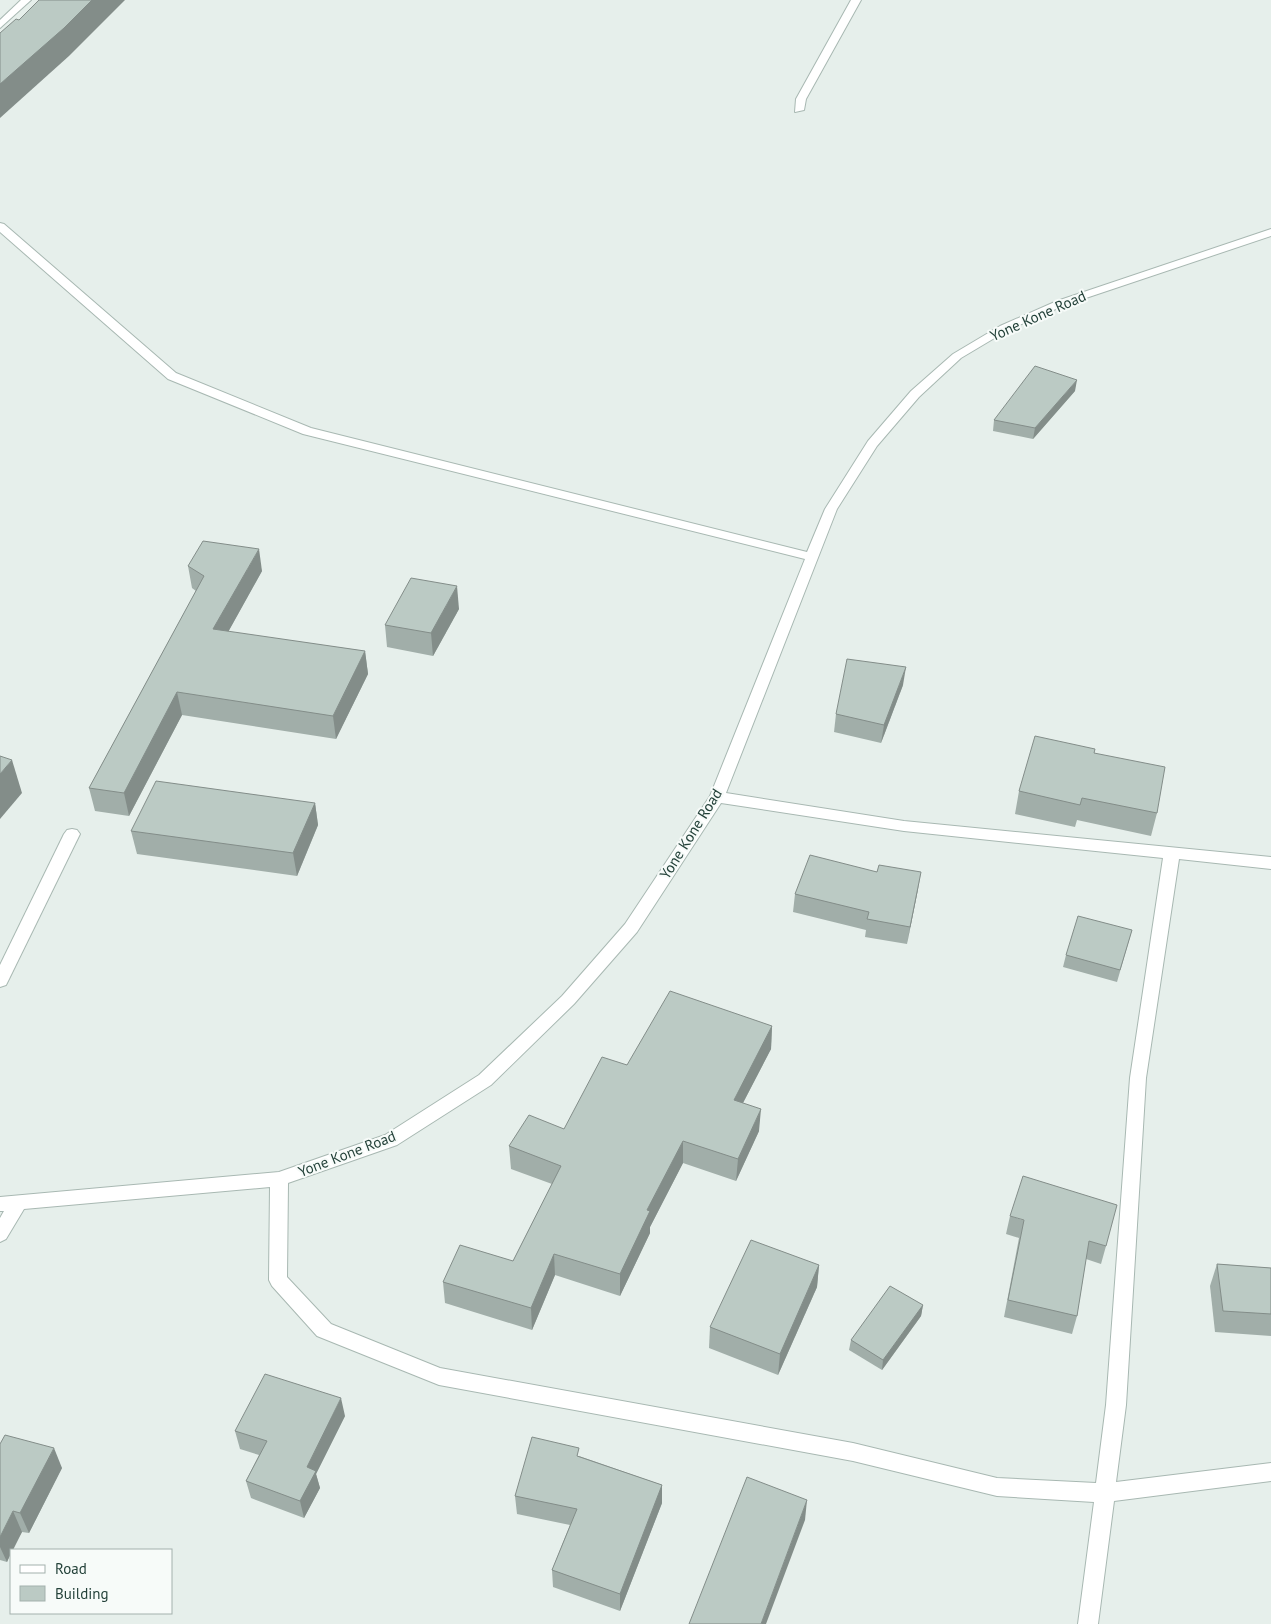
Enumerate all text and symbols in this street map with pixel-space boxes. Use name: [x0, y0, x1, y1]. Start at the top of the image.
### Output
street label: Yone Kone Road: [987, 286, 1089, 345]
street label: Yone Kone Road: [655, 785, 726, 882]
street label: Yone Kone Road: [295, 1126, 398, 1181]
legend: [10, 1549, 172, 1614]
text: Road: [55, 1559, 87, 1578]
text: Building: [55, 1584, 109, 1603]

